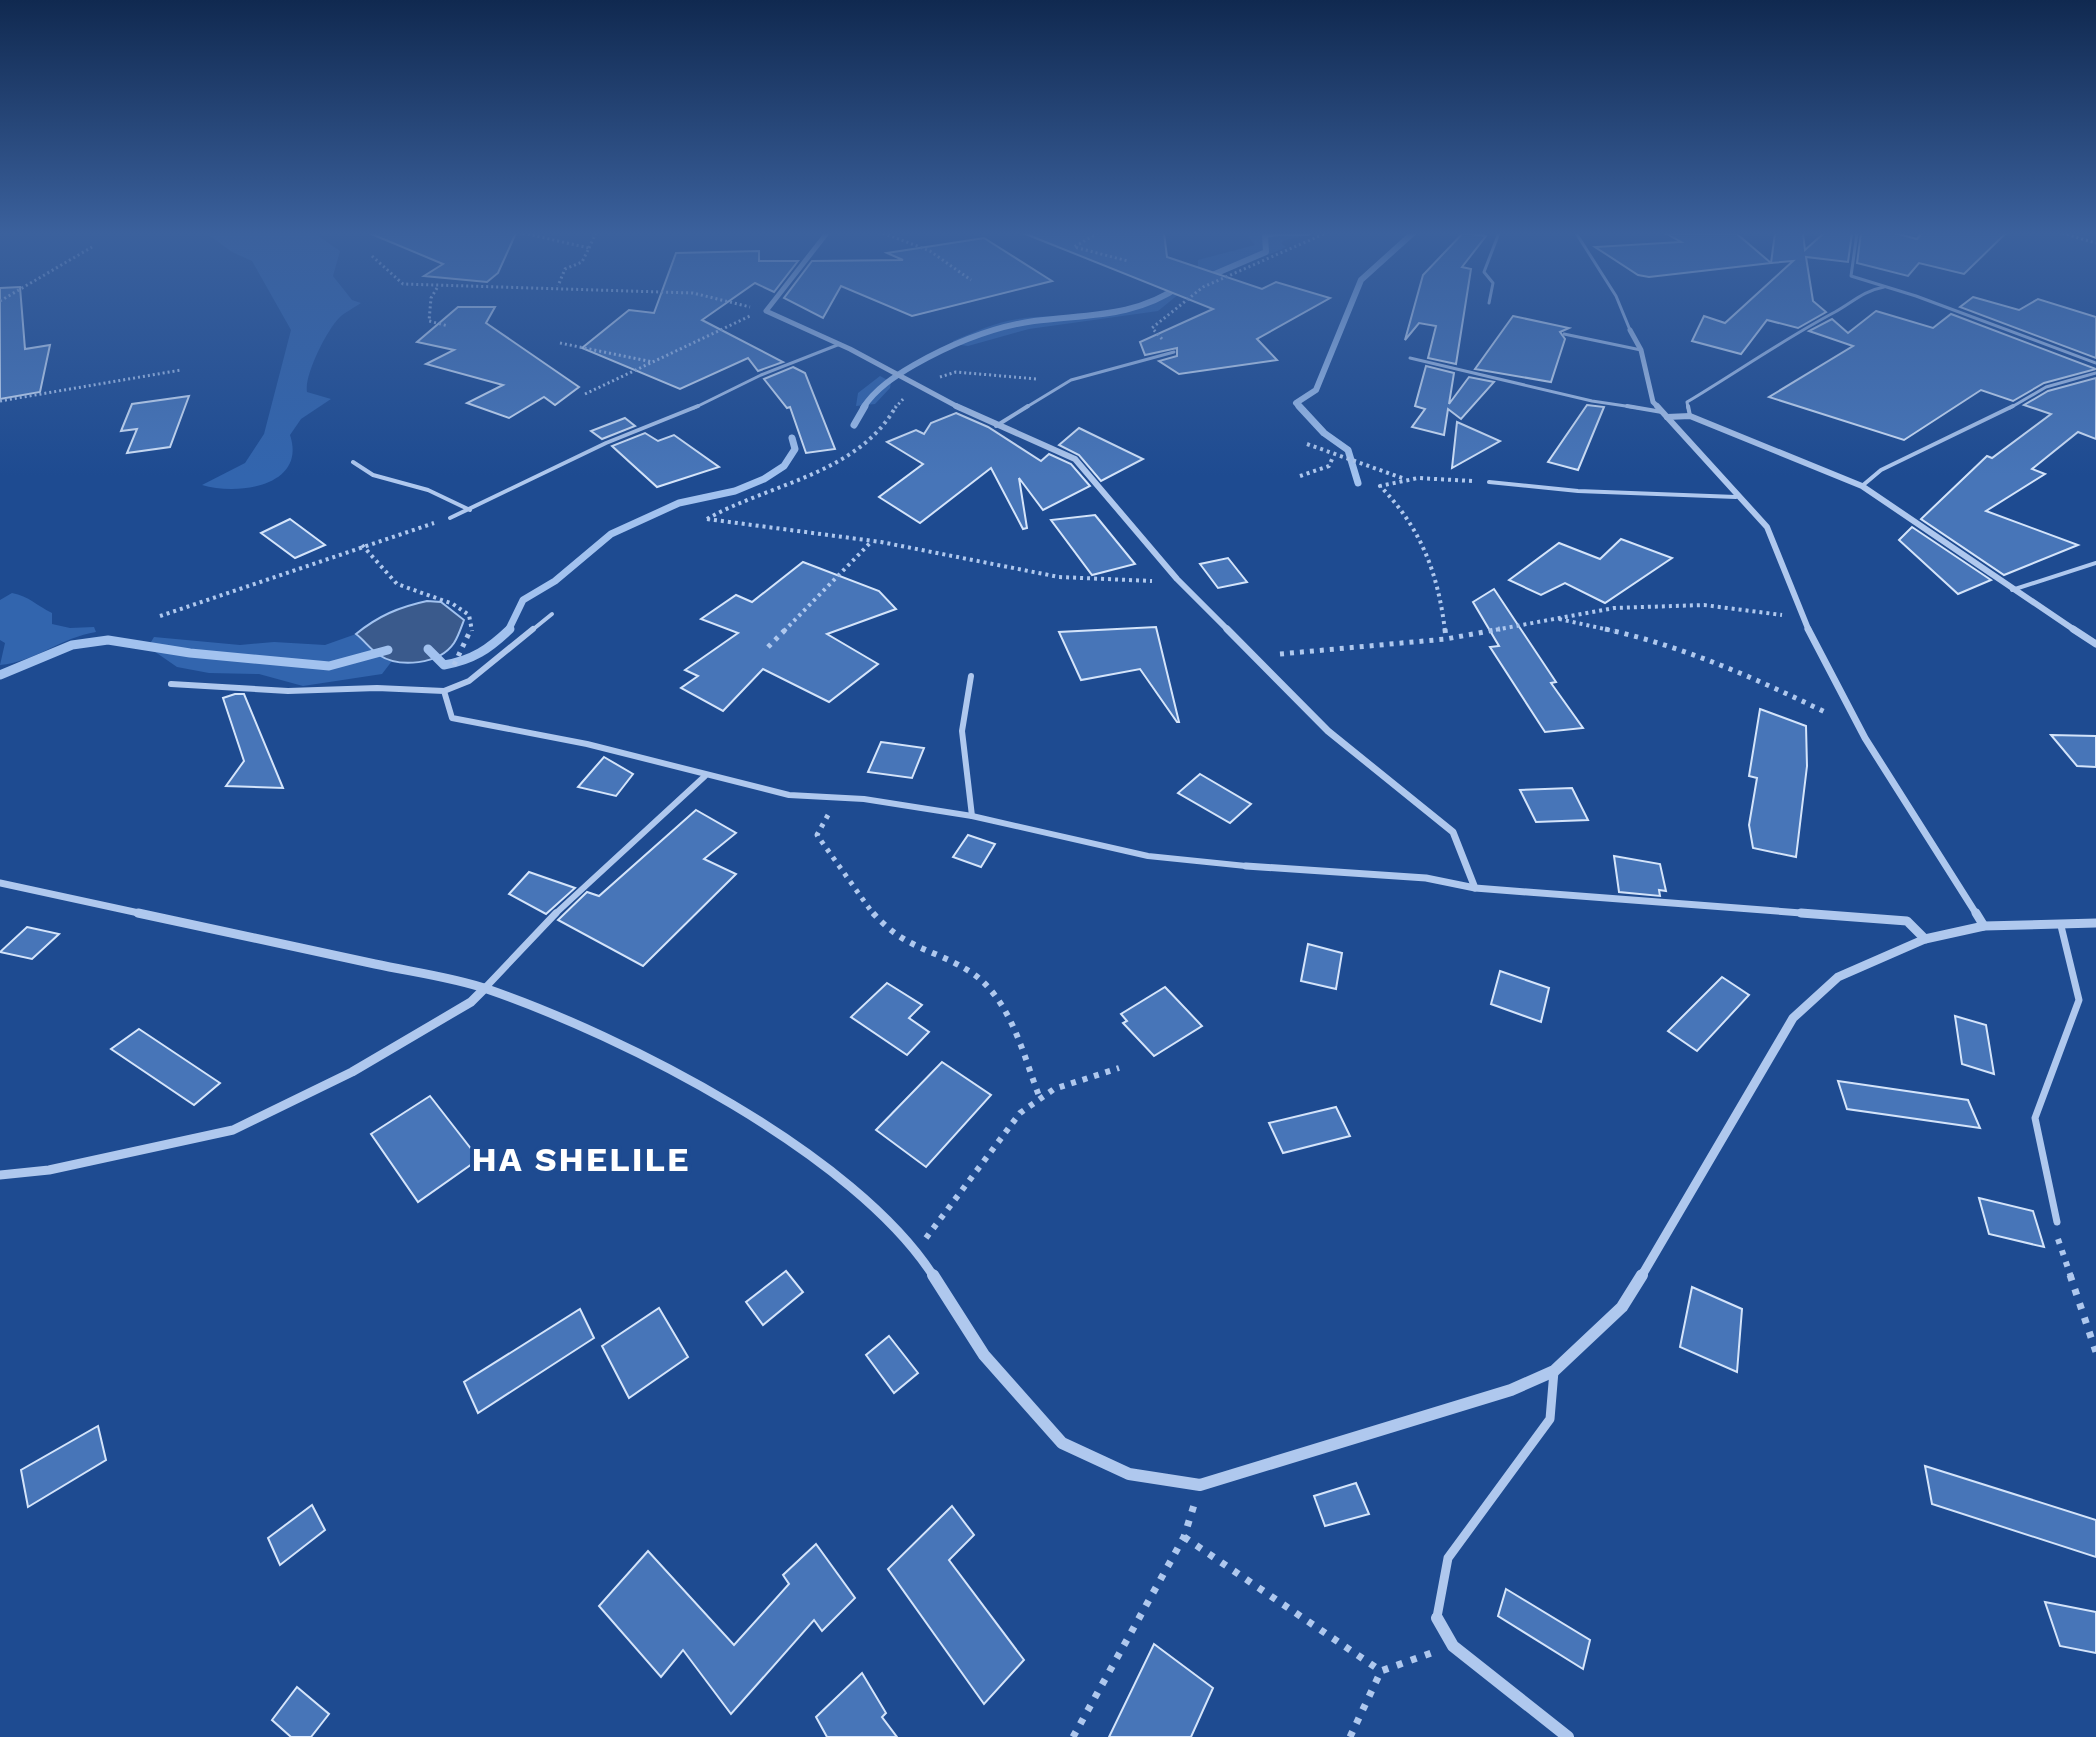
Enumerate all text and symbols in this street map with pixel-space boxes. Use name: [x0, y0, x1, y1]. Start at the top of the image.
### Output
district label: HA SHELILE: [471, 1139, 691, 1179]

